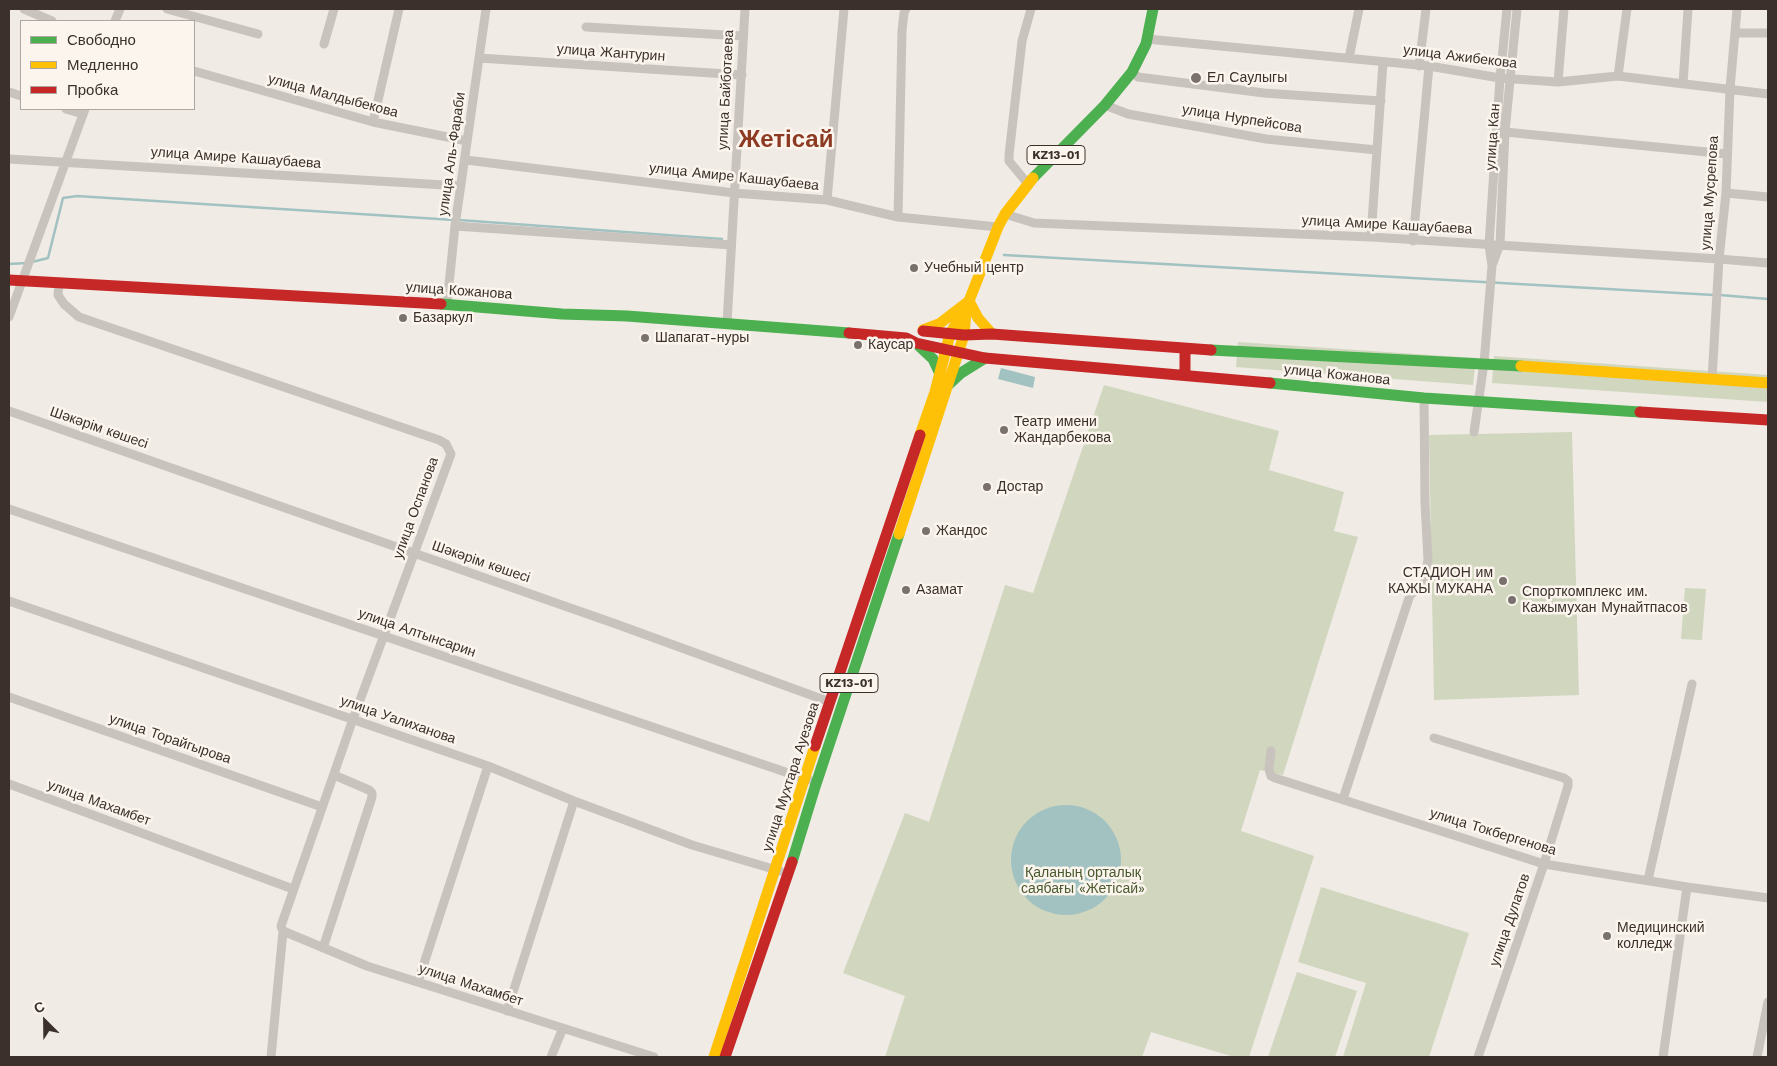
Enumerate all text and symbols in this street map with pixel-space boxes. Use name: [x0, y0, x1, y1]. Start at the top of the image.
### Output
legend: [20, 20, 195, 110]
street label: улица Байботаева: [714, 29, 738, 151]
text: Свободно: [67, 31, 136, 49]
street label: улица Жантурин: [556, 41, 666, 65]
street label: улица Ажибекова: [1402, 42, 1518, 72]
text: Медленно: [67, 56, 138, 74]
place label: Ел Саулыгы: [1207, 70, 1287, 86]
street label: улица Малдыбекова: [266, 71, 400, 121]
marker: Ел Саулыгы: [1189, 71, 1203, 85]
text: Пробка: [67, 81, 118, 99]
street label: улица Аль-Фараби: [435, 91, 469, 217]
street label: улица Нурпейсова: [1181, 101, 1303, 137]
street label: улица Кан: [1482, 103, 1504, 171]
district label: Жетісай: [739, 126, 833, 154]
street label: улица Мусрепова: [1698, 135, 1722, 251]
street label: улица Амире Кашаубаева: [150, 144, 322, 172]
road number: KZ13-01: [1027, 146, 1085, 164]
street label: улица Амире Кашаубаева: [648, 160, 820, 194]
street label: улица Амире Кашаубаева: [1301, 212, 1473, 238]
place label: Учебный центр: [924, 260, 1024, 276]
marker: Учебный центр: [908, 262, 920, 274]
street label: улица Кожанова: [405, 279, 513, 303]
place label: Базаркул: [413, 310, 473, 326]
marker: Базаркул: [397, 312, 409, 324]
place label: Шапагат-нуры: [655, 330, 749, 346]
marker: Шапагат-нуры: [639, 332, 651, 344]
place label: Каусар: [868, 337, 913, 353]
marker: Каусар: [852, 339, 864, 351]
street label: улица Кожанова: [1283, 361, 1391, 389]
street label: Шәкәрім көшесі: [48, 403, 150, 453]
place label: Театр имени Жандарбекова: [1014, 414, 1111, 447]
marker: Театр имени Жандарбекова: [998, 424, 1010, 436]
street label: улица Оспанова: [390, 455, 442, 561]
place label: Достар: [997, 479, 1043, 495]
marker: Достар: [981, 481, 993, 493]
place label: Жандос: [936, 523, 988, 539]
marker: Жандос: [920, 525, 932, 537]
street label: Шәкәрім көшесі: [430, 537, 532, 587]
place label: СТАДИОН им КАЖЫ МУКАНА: [1388, 565, 1493, 598]
marker: СТАДИОН им КАЖЫ МУКАНА: [1497, 575, 1509, 587]
place label: Азамат: [916, 582, 963, 598]
marker: Азамат: [900, 584, 912, 596]
place label: Спорткомплекс им. Кажымухан Мунайтпасов: [1522, 584, 1688, 616]
marker: Спорткомплекс им. Кажымухан Мунайтпасов: [1506, 594, 1518, 606]
street label: улица Алтынсарин: [356, 605, 478, 661]
road number: KZ13-01: [820, 674, 878, 692]
street label: улица Уалиханова: [338, 692, 458, 748]
street label: улица Мухтара Ауезова: [759, 700, 823, 854]
street label: улица Торайгырова: [107, 710, 233, 768]
street label: улица Махамбет: [45, 777, 153, 829]
street label: улица Токбергенова: [1428, 805, 1558, 859]
park label: Қаланың орталық саябағы «Жетісай»: [1021, 865, 1145, 898]
street label: улица Дулатов: [1486, 871, 1534, 969]
place label: Медицинский колледж: [1617, 920, 1705, 952]
marker: Медицинский колледж: [1601, 930, 1613, 942]
street label: улица Махамбет: [417, 960, 525, 1010]
north arrow: [20, 996, 70, 1046]
text: С: [31, 998, 47, 1017]

